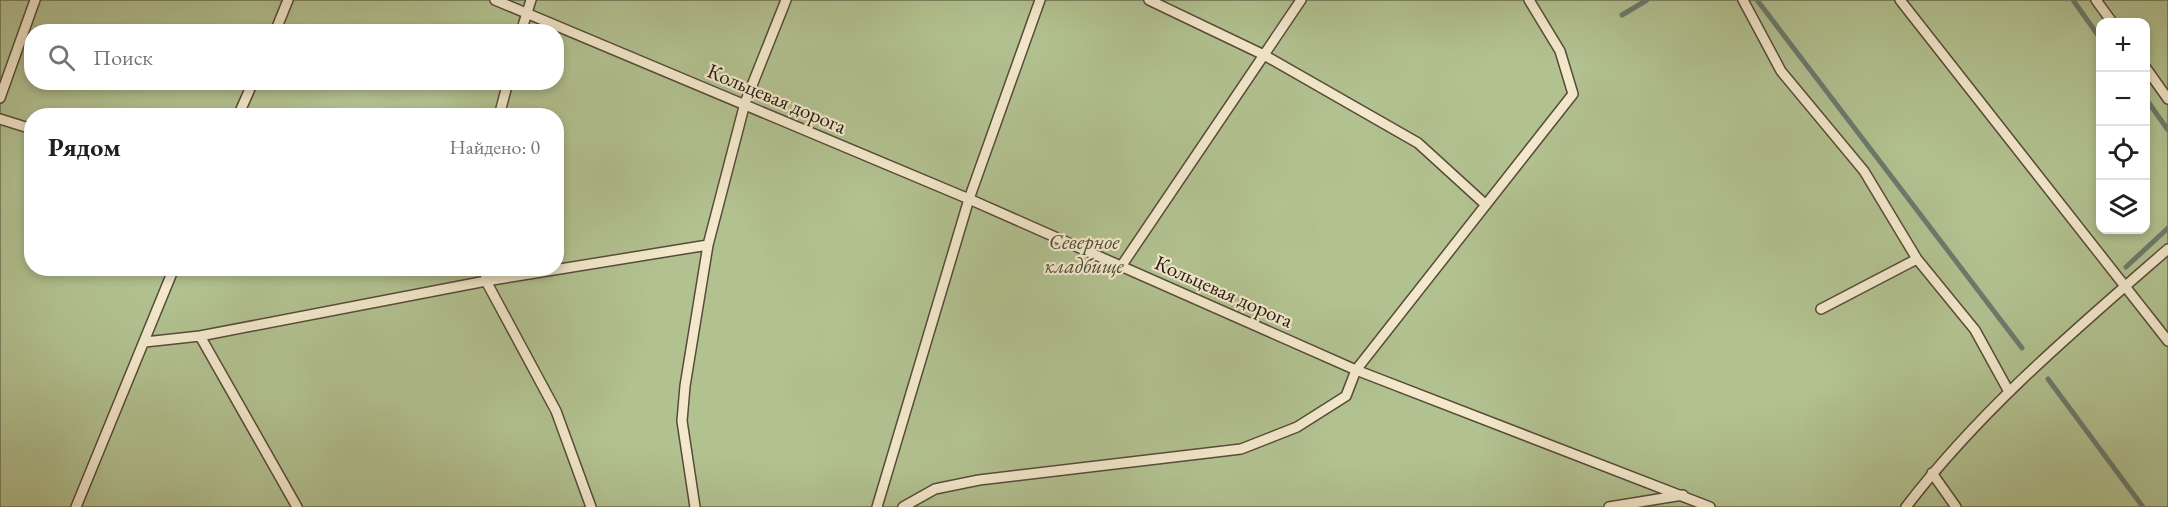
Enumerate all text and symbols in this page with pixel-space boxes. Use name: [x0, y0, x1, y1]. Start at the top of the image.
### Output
map controls: [2096, 18, 2150, 234]
button: +: [2096, 18, 2150, 72]
search box: [24, 24, 564, 90]
icon: search: [45, 41, 78, 74]
text: Поиск: [93, 43, 153, 72]
street label: Кольцевая дорога: [703, 57, 851, 140]
button: −: [2096, 72, 2150, 126]
button: locate: [2096, 126, 2150, 180]
text: Рядом: [48, 130, 121, 164]
text: Найдено: 0: [449, 134, 540, 160]
button: layers: [2096, 180, 2150, 234]
park label: Северное кладбище: [1044, 228, 1125, 279]
street label: Кольцевая дорога: [1151, 248, 1298, 334]

